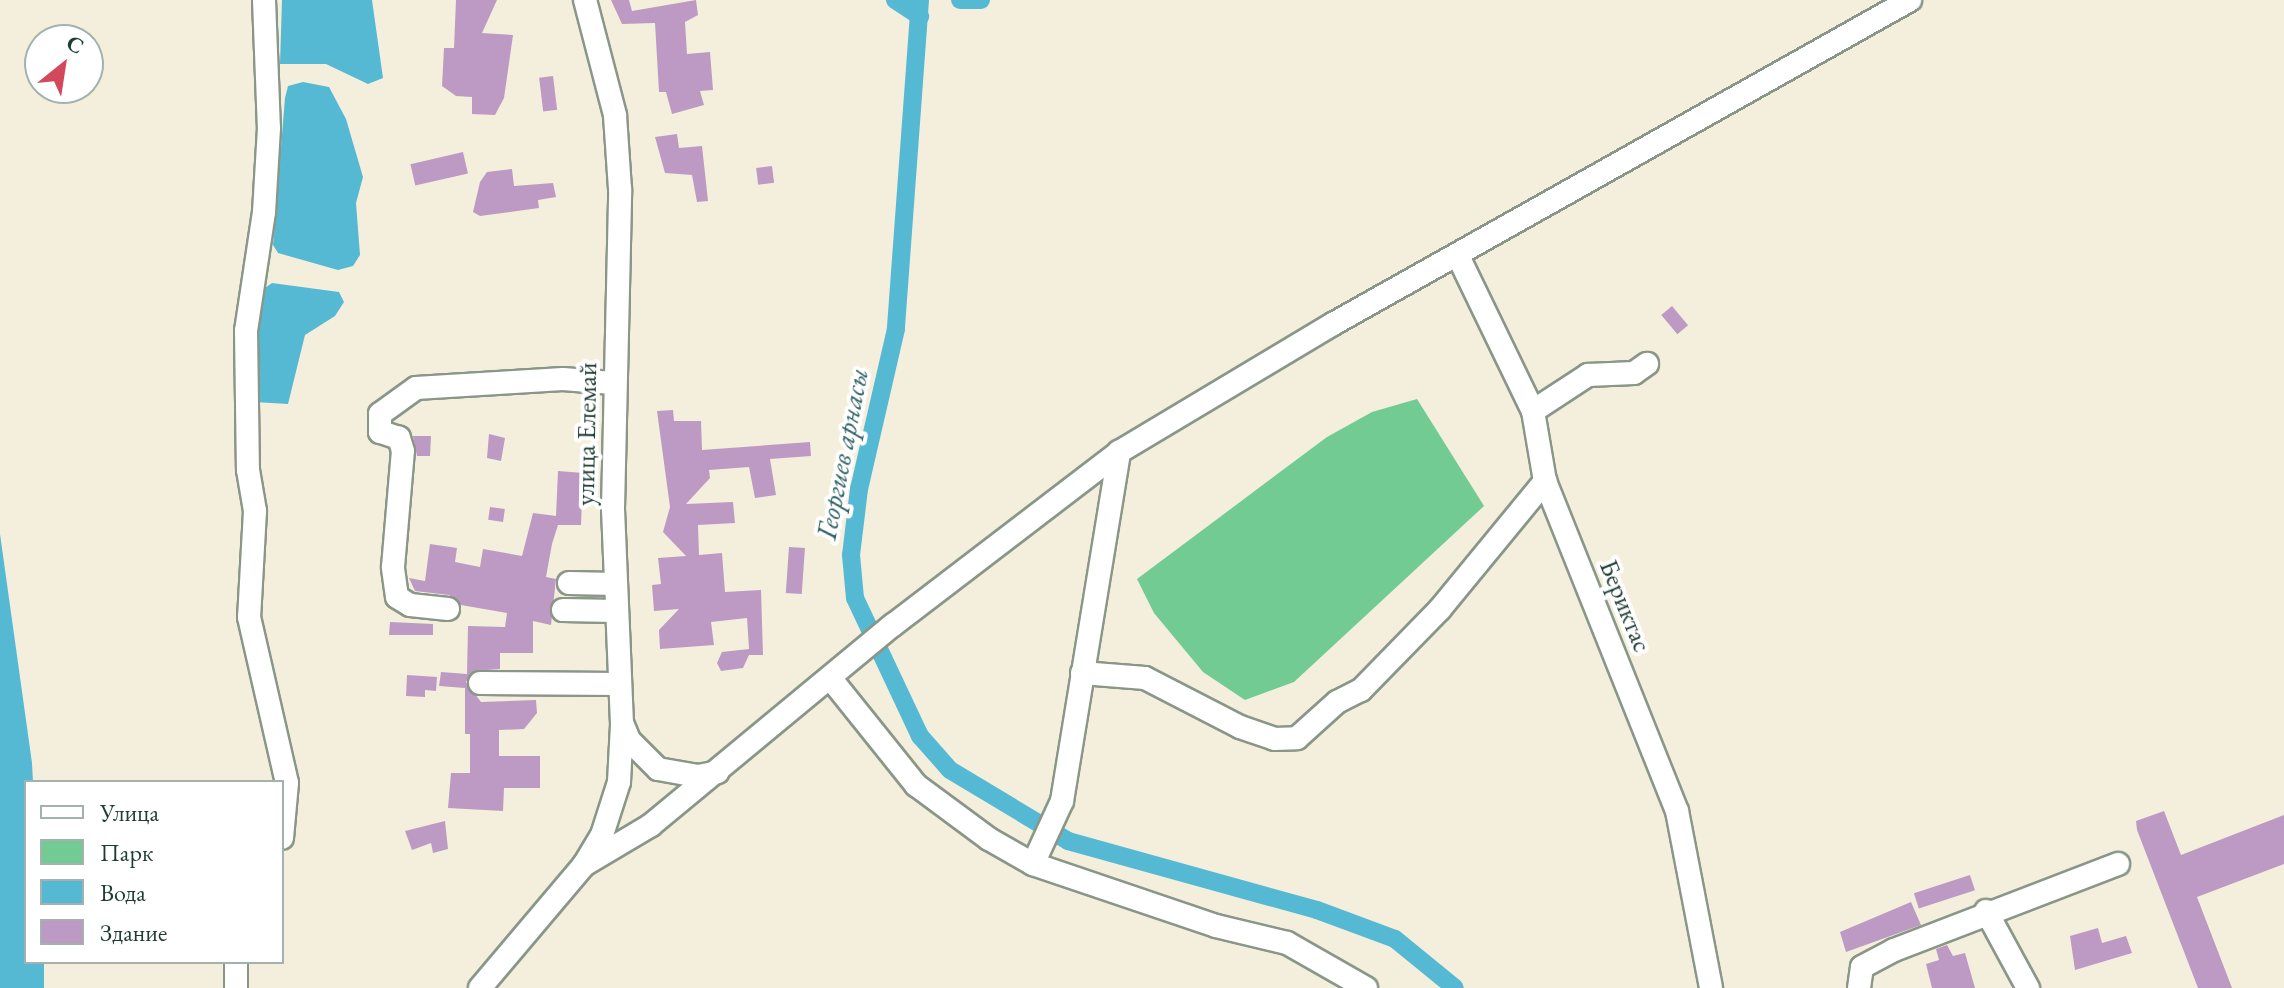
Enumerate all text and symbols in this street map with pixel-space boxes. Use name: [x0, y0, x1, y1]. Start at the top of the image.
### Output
north arrow: [24, 24, 104, 104]
text: С: [61, 28, 89, 61]
street label: улица Елемай: [570, 362, 604, 506]
water label: Георгиев арнасы: [809, 365, 875, 543]
street label: Бериктас: [1592, 555, 1658, 657]
legend: [24, 780, 284, 964]
text: Улица: [100, 797, 159, 828]
text: Парк: [100, 837, 153, 868]
text: Вода: [100, 877, 146, 908]
text: Здание: [100, 917, 167, 948]

